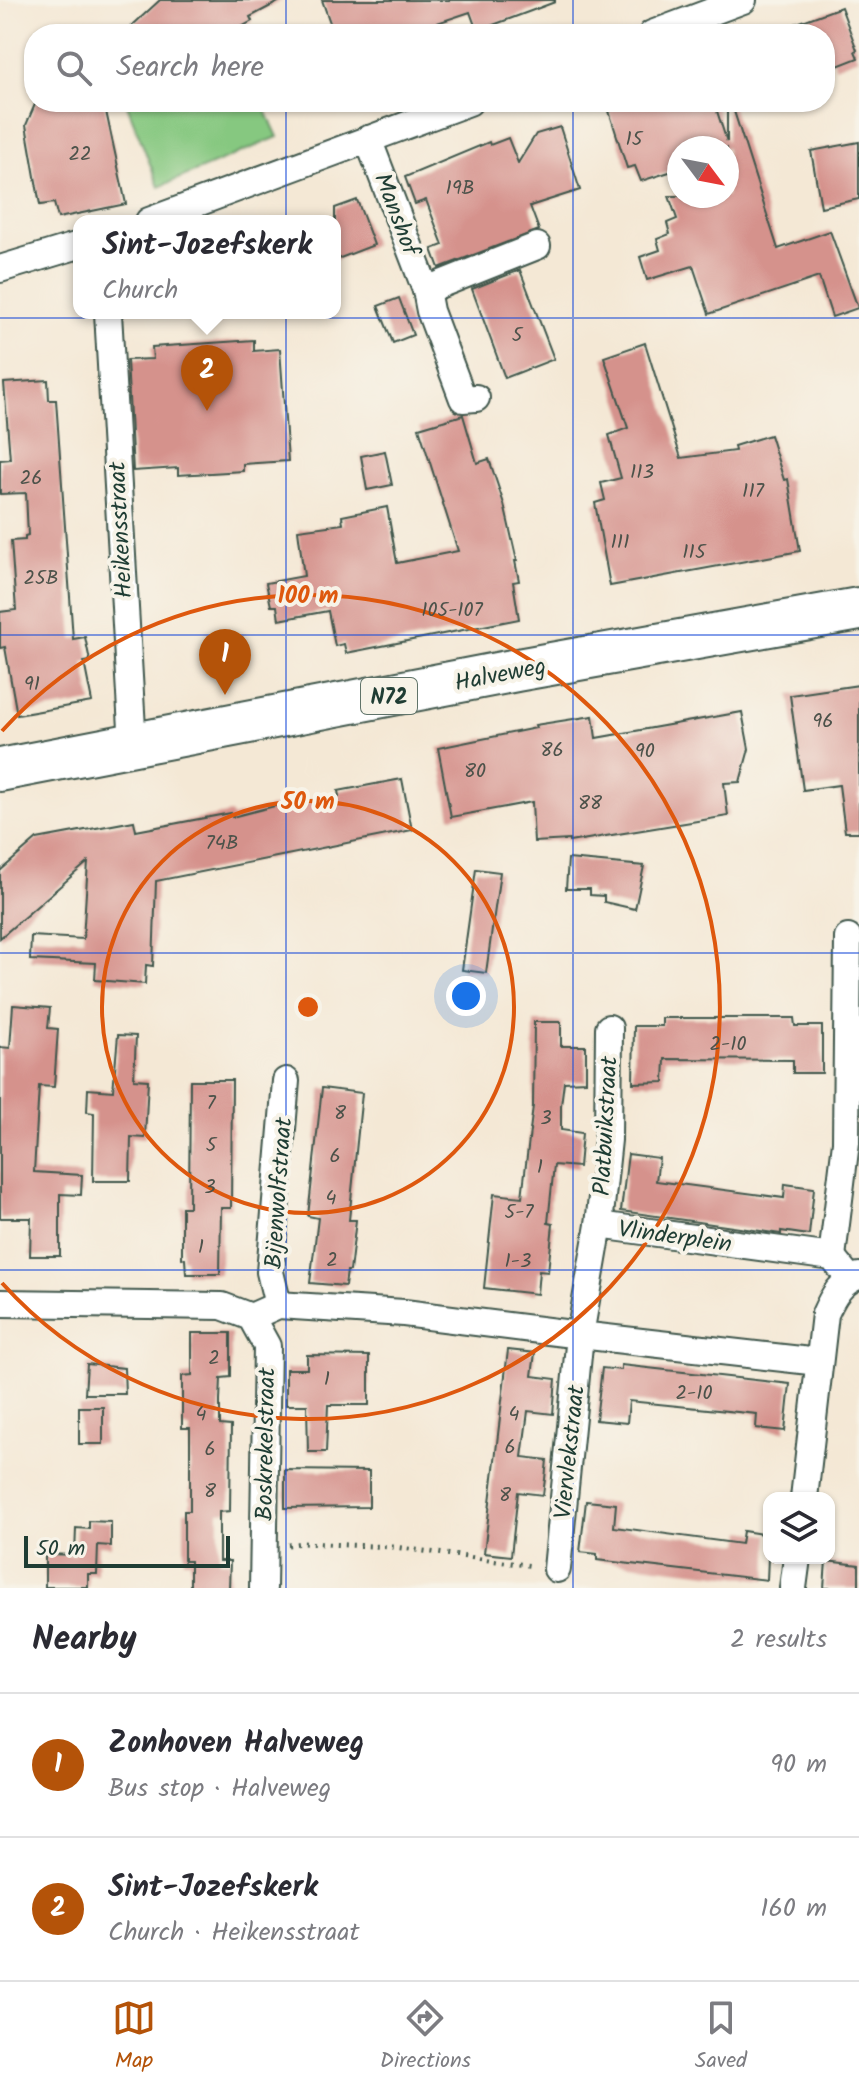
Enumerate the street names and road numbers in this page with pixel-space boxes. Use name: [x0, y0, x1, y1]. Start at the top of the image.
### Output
street label: Manshof: [362, 167, 430, 264]
street label: Heikensstraat: [98, 460, 145, 599]
street label: Halveweg: [451, 648, 549, 703]
road number: N72: [361, 678, 417, 714]
street label: Platbuikstraat: [583, 1055, 630, 1197]
street label: Bijenwolfstraat: [255, 1115, 304, 1270]
street label: Vlinderplein: [615, 1210, 734, 1265]
street label: Boskrekelstraat: [246, 1366, 287, 1521]
street label: Viervlekstraat: [544, 1383, 597, 1521]

